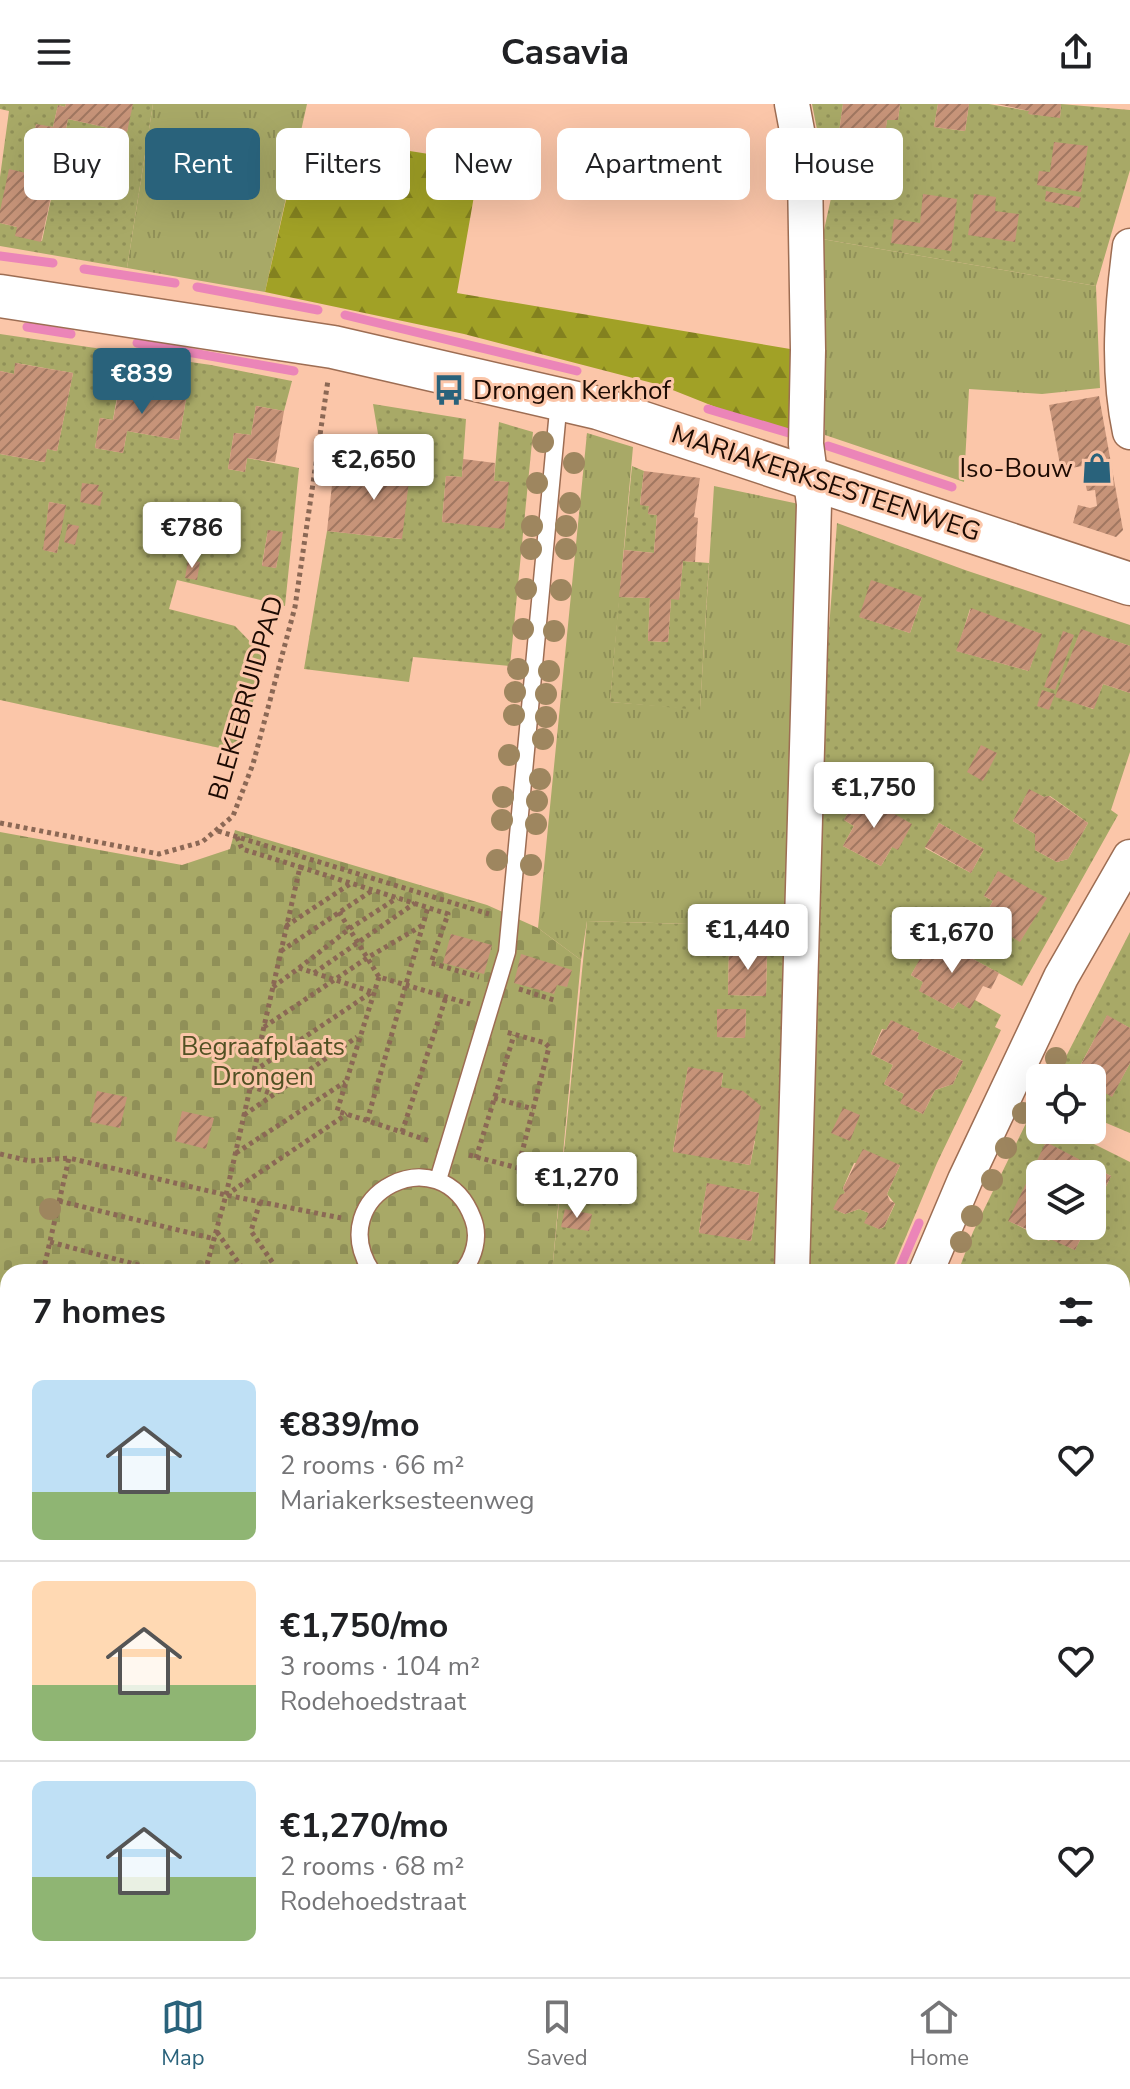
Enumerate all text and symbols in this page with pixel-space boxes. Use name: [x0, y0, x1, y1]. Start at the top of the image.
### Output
text: Casavia: [501, 28, 629, 77]
icon: menu: [32, 30, 76, 74]
icon: share: [1054, 30, 1098, 74]
chip: Buy: [24, 128, 129, 200]
chip: Rent: [145, 128, 260, 200]
chip: Filters: [276, 128, 410, 200]
chip: New: [426, 128, 541, 200]
chip: Apartment: [557, 128, 750, 200]
chip: House: [766, 128, 903, 200]
pin: €839: [95, 348, 189, 416]
text: €839: [111, 356, 173, 391]
bus stop icon: Drongen Kerkhof: [432, 373, 466, 407]
place label: Drongen Kerkhof: [473, 373, 671, 408]
street label: MARIAKERKSESTEENWEG: [667, 416, 985, 550]
pin: €2,650: [309, 434, 439, 502]
text: €2,650: [332, 442, 416, 477]
place label: Iso-Bouw: [959, 451, 1073, 486]
shop icon: Iso-Bouw: [1080, 451, 1114, 485]
pin: €786: [145, 502, 239, 570]
text: €786: [161, 510, 223, 545]
street label: BLEKEBRUIDPAD: [200, 592, 292, 804]
pin: €1,750: [809, 762, 939, 830]
text: €1,750: [832, 770, 916, 805]
pin: €1,440: [683, 904, 813, 972]
pin: €1,670: [887, 907, 1017, 975]
text: €1,440: [706, 912, 790, 947]
text: €1,670: [910, 915, 994, 950]
park label: Begraafplaats Drongen: [181, 1029, 345, 1094]
map controls: [1026, 1064, 1106, 1240]
button: locate: [1026, 1064, 1106, 1144]
pin: €1,270: [512, 1152, 642, 1220]
text: €1,270: [535, 1160, 619, 1195]
button: layers: [1026, 1160, 1106, 1240]
text: 7 homes: [32, 1289, 166, 1335]
icon: filters: [1054, 1290, 1098, 1334]
text: €839/mo: [280, 1402, 420, 1448]
icon: home: [96, 1412, 192, 1508]
icon: heart: [1054, 1438, 1098, 1482]
text: 2 rooms · 66 m²: [280, 1448, 464, 1483]
text: Mariakerksesteenweg: [280, 1483, 534, 1518]
text: €1,750/mo: [280, 1603, 448, 1649]
icon: home: [96, 1613, 192, 1709]
icon: heart: [1054, 1639, 1098, 1683]
text: 3 rooms · 104 m²: [280, 1649, 480, 1684]
text: Rodehoedstraat: [280, 1684, 466, 1719]
text: €1,270/mo: [280, 1803, 448, 1849]
icon: home: [96, 1813, 192, 1909]
icon: heart: [1054, 1839, 1098, 1883]
text: 2 rooms · 68 m²: [280, 1849, 464, 1884]
text: Rodehoedstraat: [280, 1884, 466, 1919]
tab: Map: [161, 1995, 205, 2073]
tab: Saved: [527, 1995, 588, 2073]
tab: Home: [910, 1995, 969, 2073]

